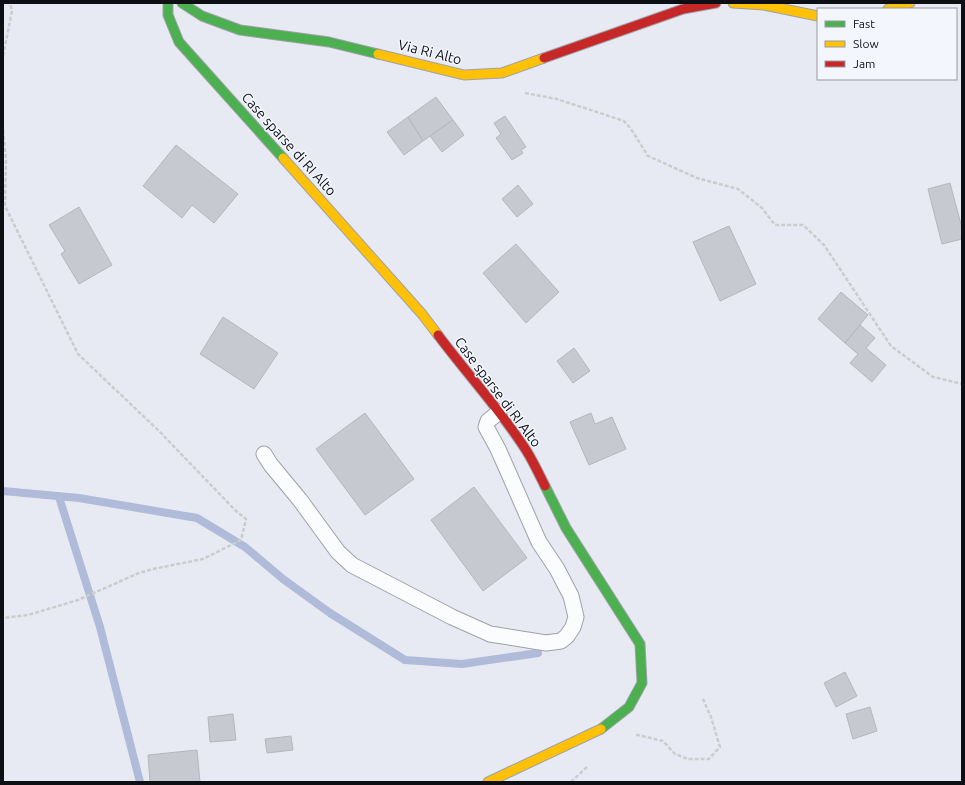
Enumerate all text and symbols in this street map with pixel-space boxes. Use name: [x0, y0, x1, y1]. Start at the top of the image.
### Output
legend: [817, 8, 957, 80]
text: Fast: [853, 17, 875, 30]
street label: Via Ri Alto: [397, 36, 463, 68]
text: Slow: [853, 37, 879, 50]
text: Jam: [853, 57, 875, 70]
street label: Case sparse di RI Alto: [238, 89, 340, 199]
street label: Case sparse di RI Alto: [451, 334, 545, 450]

